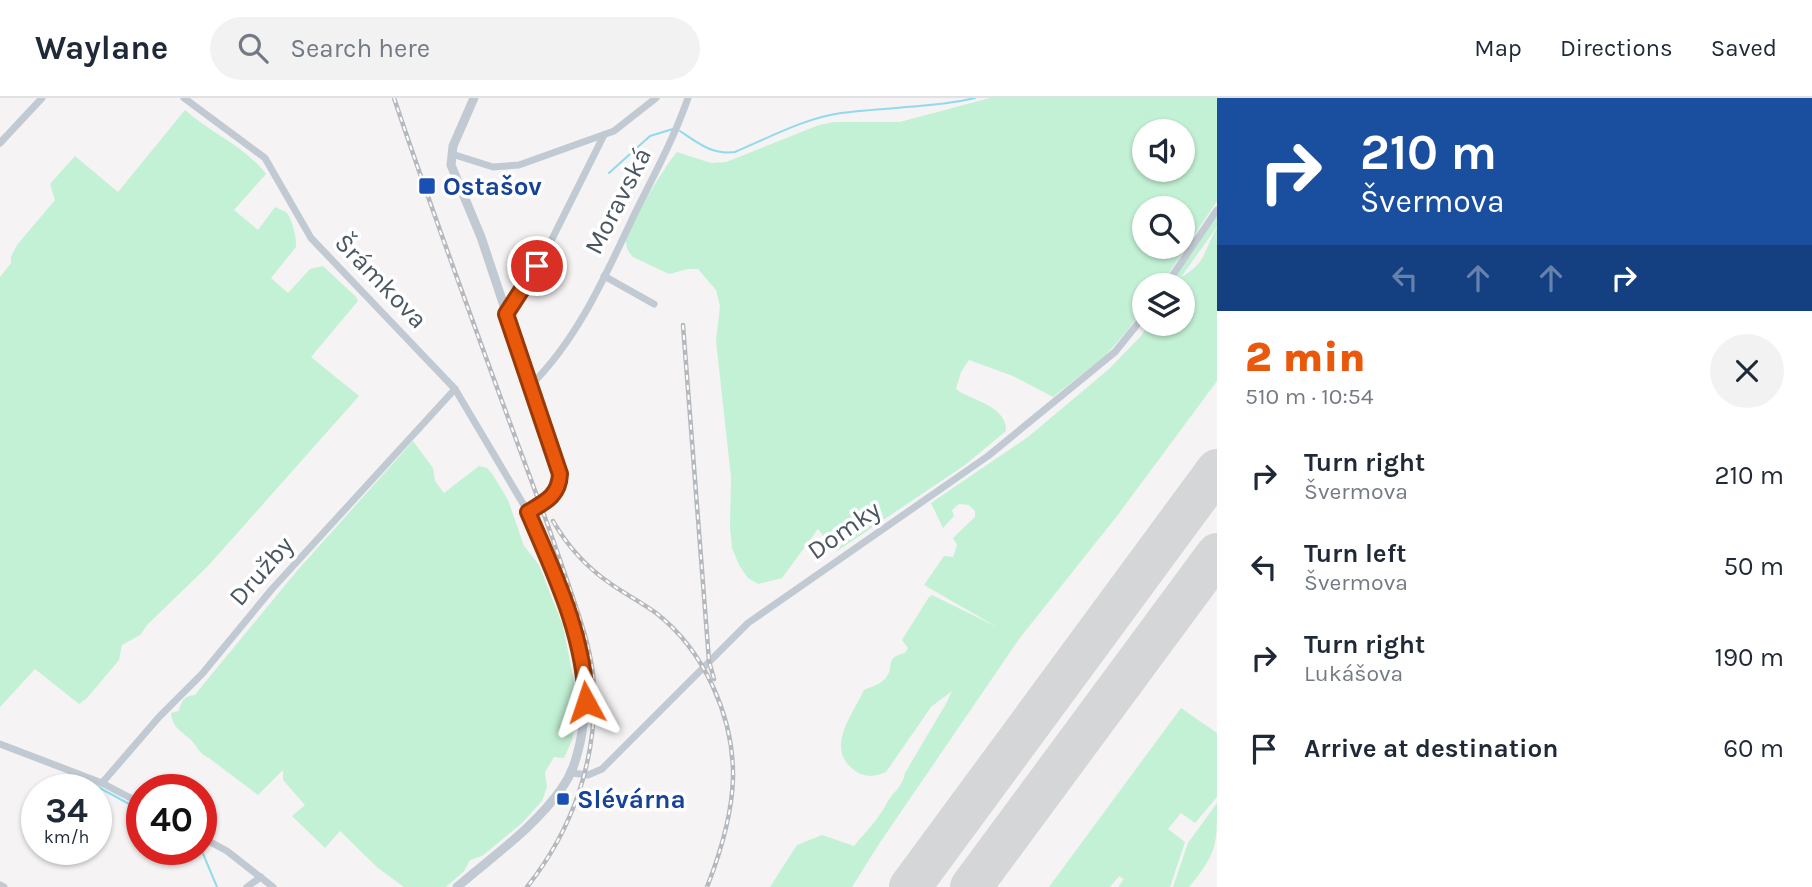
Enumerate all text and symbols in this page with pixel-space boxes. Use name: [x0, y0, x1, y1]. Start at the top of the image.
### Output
search box: [210, 17, 700, 80]
text: Waylane: [35, 29, 168, 67]
icon: search: [234, 29, 272, 67]
text: Search here: [290, 33, 430, 64]
text: Map: [1474, 34, 1522, 62]
text: Directions: [1560, 34, 1673, 62]
text: Saved: [1711, 34, 1777, 62]
map controls: [1132, 119, 1195, 336]
button: sound: [1132, 119, 1195, 182]
text: 210 m: [1360, 124, 1497, 181]
icon: right: [1245, 126, 1336, 217]
street label: Moravská: [578, 142, 658, 260]
place label: Ostašov: [443, 171, 542, 202]
marker: Ostašov: [417, 176, 437, 196]
text: Švermova: [1360, 183, 1505, 220]
button: search: [1132, 196, 1195, 259]
street label: Šrámkova: [328, 226, 435, 335]
pin: [507, 236, 567, 296]
icon: arrive: [518, 247, 556, 285]
icon: left: [1386, 259, 1424, 297]
icon: ahead: [1459, 259, 1497, 297]
icon: ahead: [1532, 259, 1570, 297]
icon: right: [1605, 259, 1643, 297]
button: layers: [1132, 273, 1195, 336]
text: 2 min: [1245, 332, 1365, 382]
button: close: [1710, 334, 1784, 408]
text: 510 m · 10:54: [1245, 383, 1374, 410]
text: Turn right: [1304, 447, 1425, 478]
icon: right: [1245, 457, 1283, 495]
text: 210 m: [1714, 460, 1784, 491]
text: Švermova: [1304, 478, 1408, 505]
street label: Domky: [802, 494, 886, 566]
street label: Družby: [222, 530, 300, 612]
text: Turn left: [1304, 538, 1406, 569]
icon: left: [1245, 548, 1283, 586]
text: 50 m: [1723, 551, 1784, 582]
text: Švermova: [1304, 569, 1408, 596]
text: Turn right: [1304, 629, 1425, 660]
icon: right: [1245, 639, 1283, 677]
text: 190 m: [1714, 642, 1784, 673]
text: Lukášova: [1304, 660, 1403, 687]
position arrow: [549, 665, 623, 739]
icon: arrive: [1245, 730, 1283, 768]
text: Arrive at destination: [1304, 733, 1558, 764]
text: 60 m: [1723, 733, 1784, 764]
speed limit sign: 40: [126, 774, 217, 865]
place label: Slévárna: [577, 784, 686, 815]
text: 34: [45, 790, 88, 831]
marker: Slévárna: [555, 791, 571, 807]
text: km/h: [44, 826, 89, 848]

